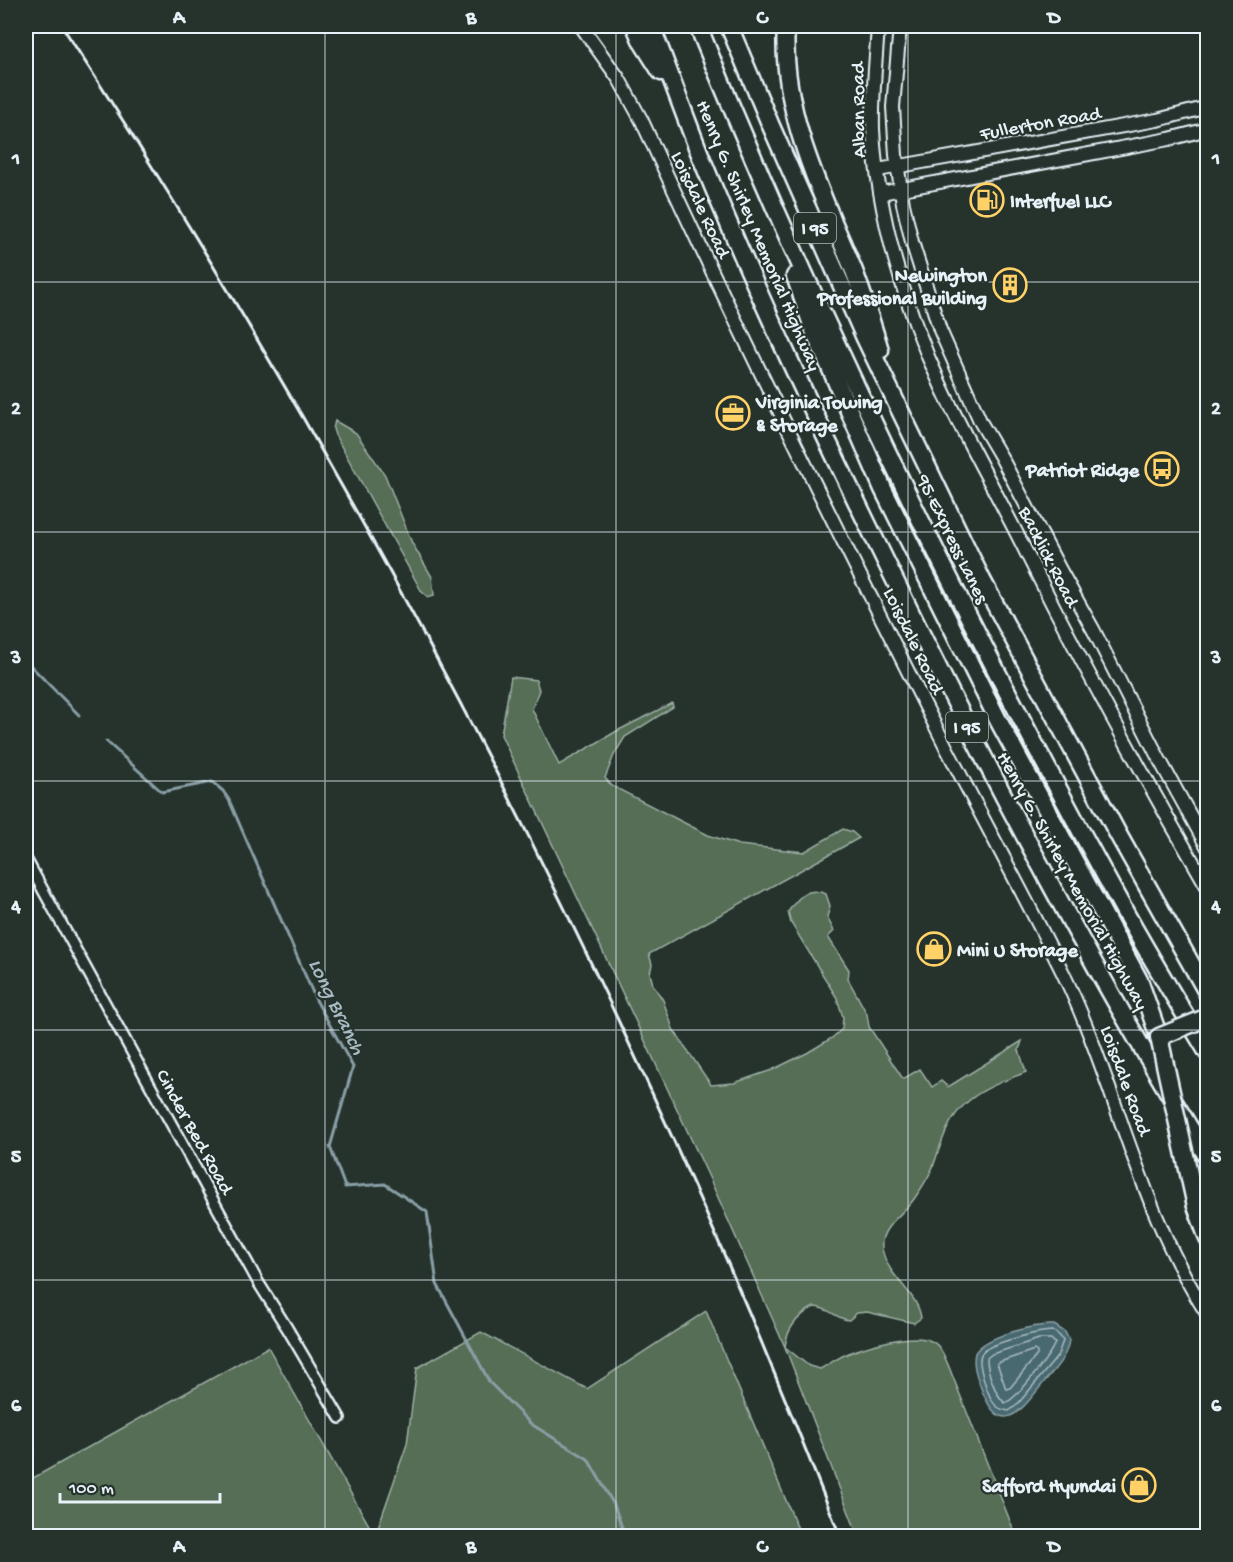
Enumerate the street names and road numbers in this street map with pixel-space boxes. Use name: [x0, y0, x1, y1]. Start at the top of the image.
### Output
street label: Alban Road: [848, 60, 873, 158]
street label: Henry G. Shirley Memorial Highway: [689, 97, 824, 375]
street label: Fullerton Road: [977, 103, 1105, 148]
street label: Loisdale Road: [664, 148, 735, 265]
road number: I 95: [794, 213, 836, 243]
street label: 95 Express Lanes: [909, 470, 992, 608]
street label: Backlick Road: [1011, 503, 1083, 614]
street label: Loisdale Road: [876, 585, 948, 700]
road number: I 95: [946, 712, 988, 742]
street label: Henry G. Shirley Memorial Highway: [990, 748, 1152, 1015]
street label: Loisdale Road: [1093, 1023, 1155, 1141]
street label: Cinder Bed Road: [149, 1066, 238, 1201]

